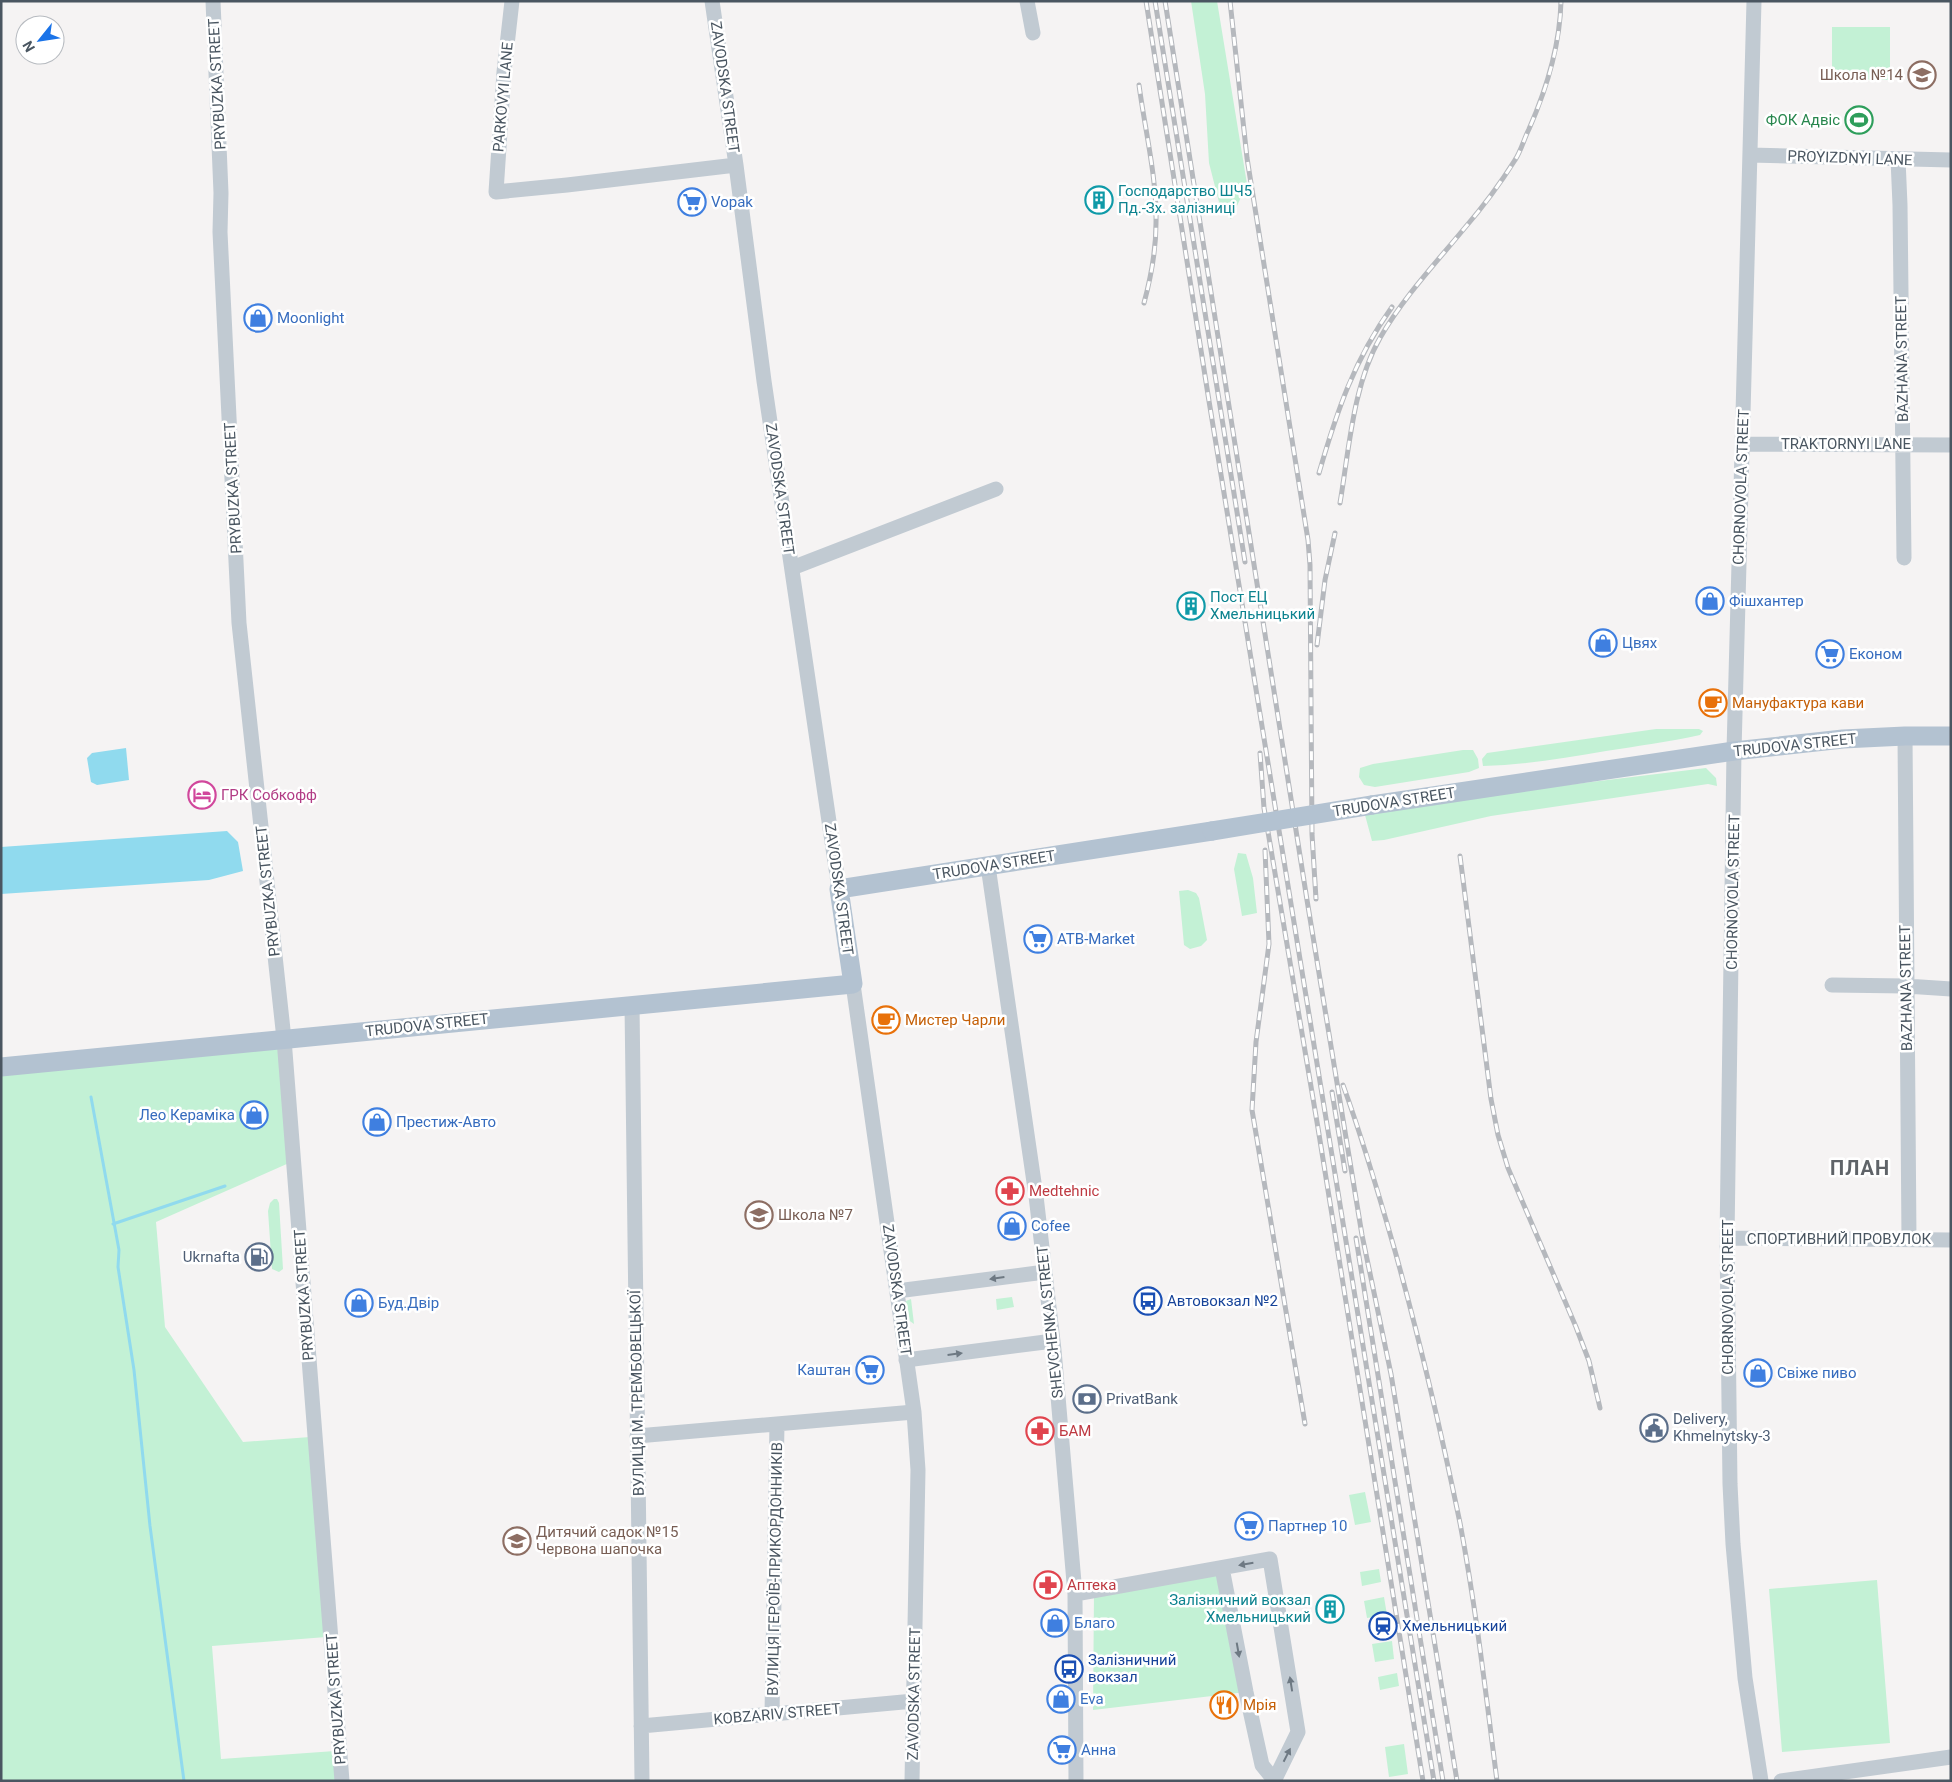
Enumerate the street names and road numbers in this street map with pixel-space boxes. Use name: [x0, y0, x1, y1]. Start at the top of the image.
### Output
street label: PRYBUZKA STREET: [205, 18, 229, 150]
street label: ZAVODSKA STREET: [707, 20, 743, 154]
street label: PARKOVYI LANE: [489, 41, 517, 153]
street label: PROYIZDNYI LANE: [1787, 147, 1913, 169]
street label: BAZHANA STREET: [1892, 296, 1912, 422]
street label: CHORNOVOLA STREET: [1729, 409, 1753, 565]
street label: PRYBUZKA STREET: [221, 422, 245, 554]
street label: ZAVODSKA STREET: [762, 422, 798, 556]
street label: TRAKTORNYI LANE: [1781, 435, 1912, 453]
street label: TRUDOVA STREET: [1733, 730, 1857, 760]
street label: TRUDOVA STREET: [1332, 783, 1457, 821]
street label: CHORNOVOLA STREET: [1723, 814, 1743, 970]
street label: ZAVODSKA STREET: [821, 822, 857, 956]
street label: PRYBUZKA STREET: [252, 825, 284, 957]
street label: TRUDOVA STREET: [932, 846, 1057, 884]
street label: BAZHANA STREET: [1896, 925, 1916, 1051]
street label: TRUDOVA STREET: [365, 1010, 489, 1040]
street label: CHORNOVOLA STREET: [1719, 1219, 1737, 1375]
street label: ZAVODSKA STREET: [879, 1223, 915, 1357]
street label: PRYBUZKA STREET: [290, 1229, 318, 1361]
street label: СПОРТИВНИЙ ПРОВУЛОК: [1747, 1230, 1932, 1248]
street label: SHEVCHENKA STREET: [1033, 1245, 1067, 1399]
street label: ВУЛИЦЯ М. ТРЕМБОВЕЦЬКОЇ: [626, 1289, 648, 1496]
street label: ВУЛИЦЯ ГЕРОЇВ-ПРИКОРДОННИКІВ: [764, 1442, 786, 1696]
street label: ZAVODSKA STREET: [904, 1627, 924, 1761]
street label: PRYBUZKA STREET: [322, 1633, 350, 1765]
street label: KOBZARIV STREET: [713, 1699, 841, 1729]

